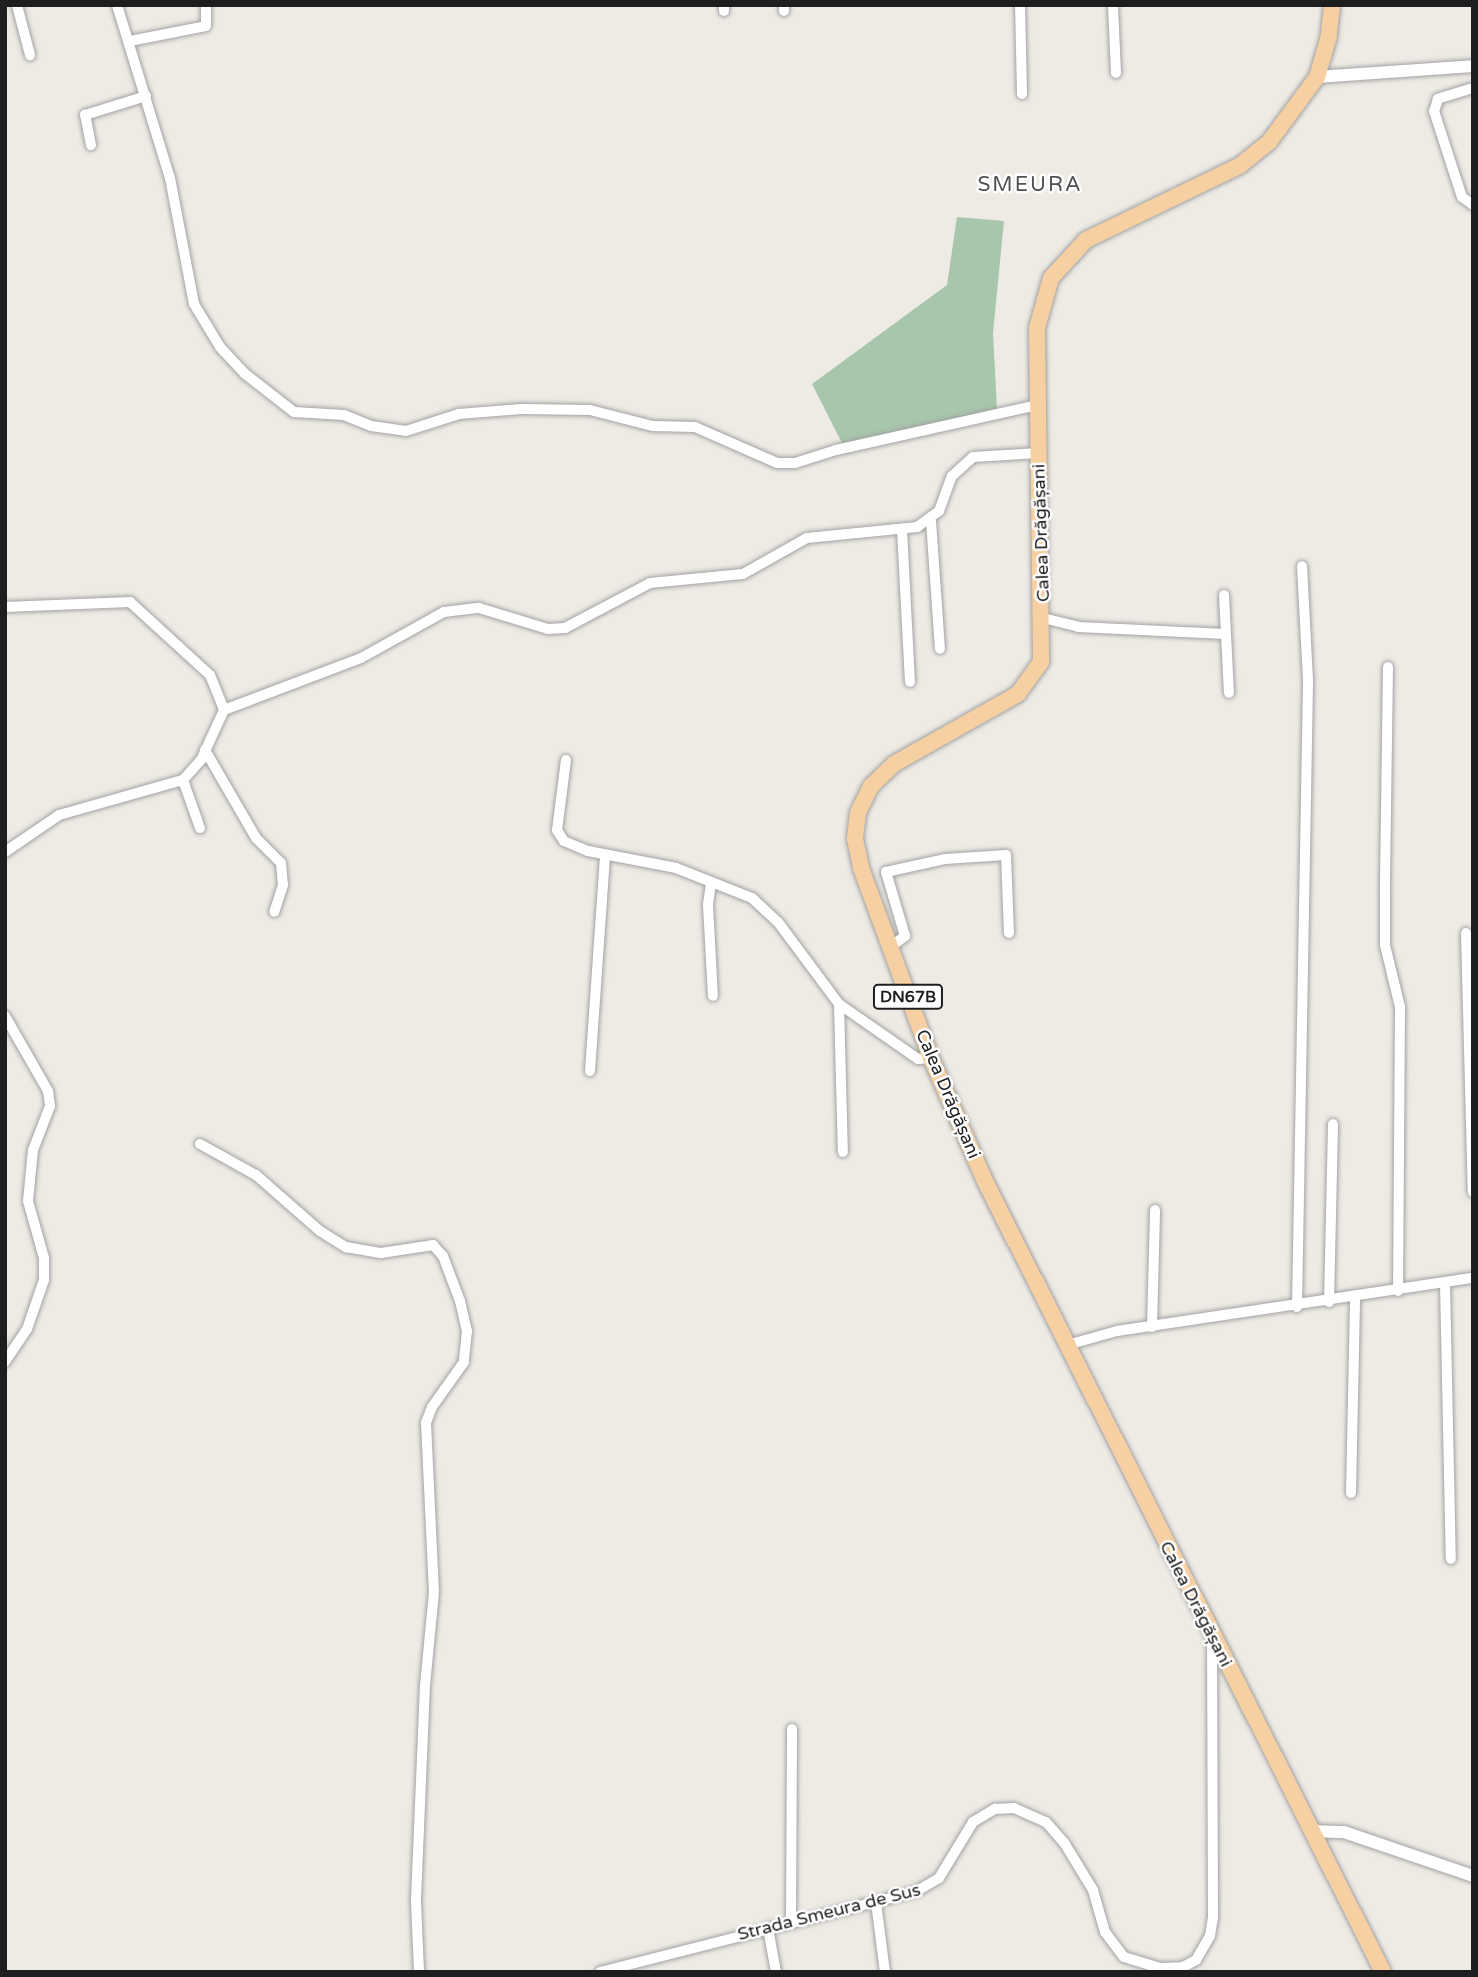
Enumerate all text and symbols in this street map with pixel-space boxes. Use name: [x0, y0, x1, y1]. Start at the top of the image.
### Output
district label: SMEURA: [978, 172, 1082, 198]
street label: Calea Drăgășani: [1028, 464, 1054, 602]
road number: DN67B: [871, 984, 945, 1009]
street label: Calea Drăgășani: [911, 1026, 985, 1162]
street label: Calea Drăgășani: [1155, 1538, 1237, 1670]
street label: Strada Smeura de Sus: [735, 1879, 923, 1945]

